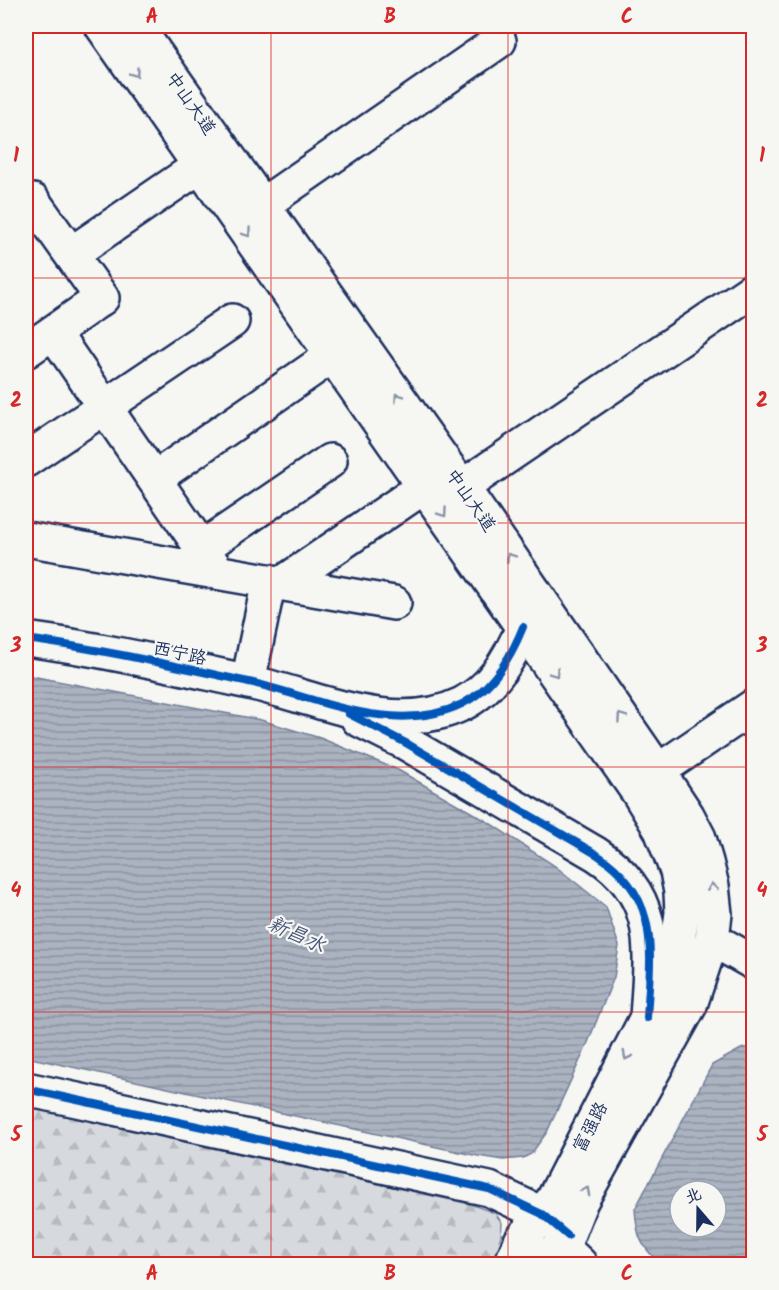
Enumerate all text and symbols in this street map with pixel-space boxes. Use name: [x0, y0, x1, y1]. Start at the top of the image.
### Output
text: A: [146, 2, 158, 34]
text: B: [384, 2, 396, 34]
text: C: [621, 2, 633, 34]
street label: 中山大道: [157, 66, 222, 142]
one-way arrow: [128, 67, 139, 78]
text: 1: [13, 141, 19, 173]
text: 1: [759, 141, 765, 173]
one-way arrow: [240, 227, 251, 238]
text: 2: [10, 386, 22, 418]
text: 2: [756, 386, 768, 418]
one-way arrow: [394, 393, 405, 404]
street label: 中山大道: [437, 463, 502, 539]
one-way arrow: [436, 506, 447, 517]
one-way arrow: [506, 552, 517, 563]
text: 3: [10, 631, 22, 663]
text: 3: [756, 631, 768, 663]
street label: 西宁路: [150, 635, 209, 674]
one-way arrow: [548, 666, 559, 677]
one-way arrow: [617, 713, 628, 724]
text: 4: [11, 876, 22, 908]
text: 4: [757, 876, 768, 908]
one-way arrow: [706, 883, 718, 892]
water label: 新昌水: [262, 909, 331, 963]
one-way arrow: [623, 1050, 634, 1061]
street label: 富强路: [566, 1097, 617, 1158]
text: 5: [10, 1120, 23, 1152]
text: 5: [756, 1120, 769, 1152]
north arrow: [668, 1179, 728, 1239]
text: 北: [682, 1182, 705, 1211]
one-way arrow: [579, 1187, 590, 1197]
text: A: [146, 1259, 158, 1290]
text: B: [384, 1259, 396, 1290]
text: C: [621, 1259, 633, 1290]

